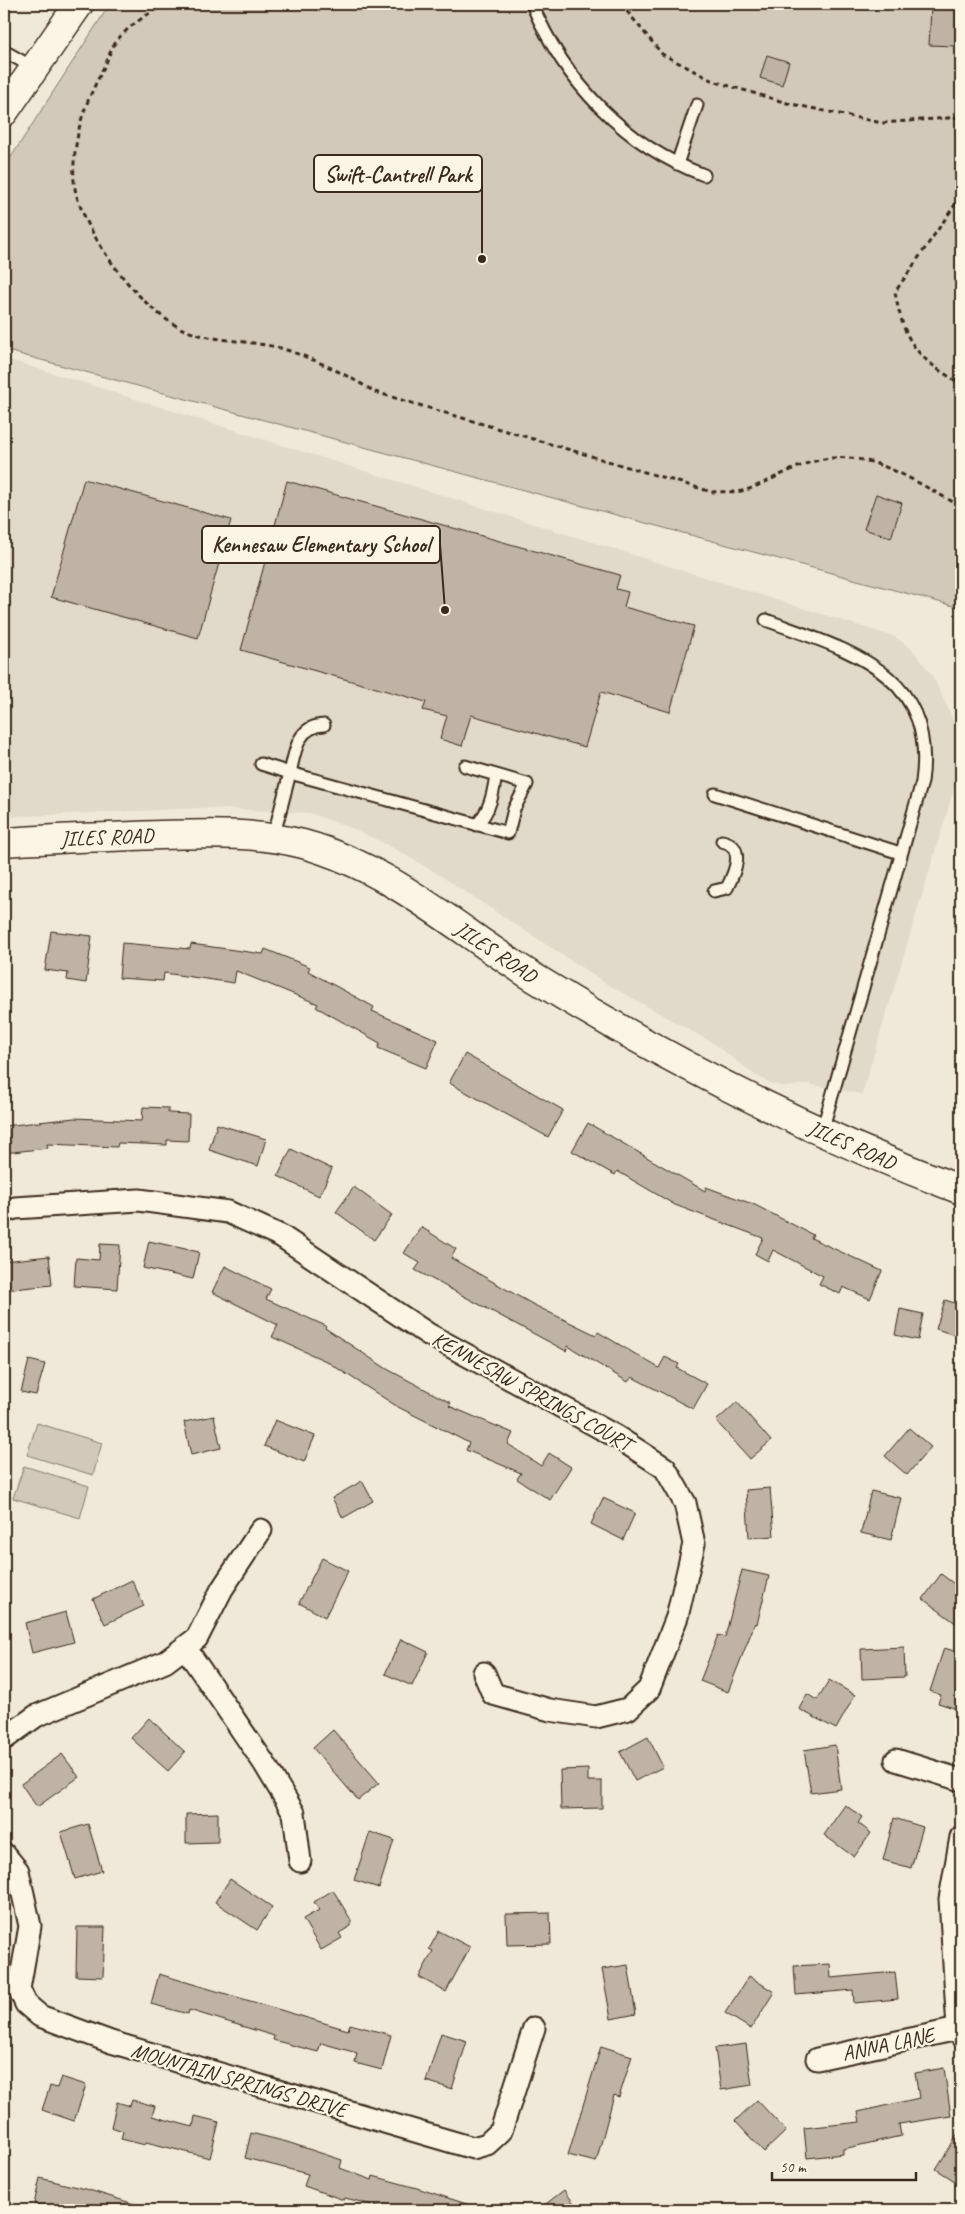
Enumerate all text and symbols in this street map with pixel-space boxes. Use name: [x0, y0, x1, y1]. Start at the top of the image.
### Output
callout: Swift-Cantrell Park: [314, 155, 482, 192]
text: Swift-Cantrell Park: [324, 161, 473, 189]
callout: Kennesaw Elementary School: [202, 526, 440, 563]
text: Kennesaw Elementary School: [212, 531, 434, 559]
street label: JILES ROAD: [59, 822, 156, 852]
street label: JILES ROAD: [449, 915, 543, 990]
street label: JILES ROAD: [803, 1114, 901, 1177]
street label: KENNESAW SPRINGS COURT: [428, 1325, 641, 1459]
street label: ANNA LANE: [840, 2021, 939, 2066]
street label: MOUNTAIN SPRINGS DRIVE: [128, 2037, 352, 2124]
scale bar: [772, 2149, 916, 2181]
text: 50 m: [780, 2158, 807, 2177]

